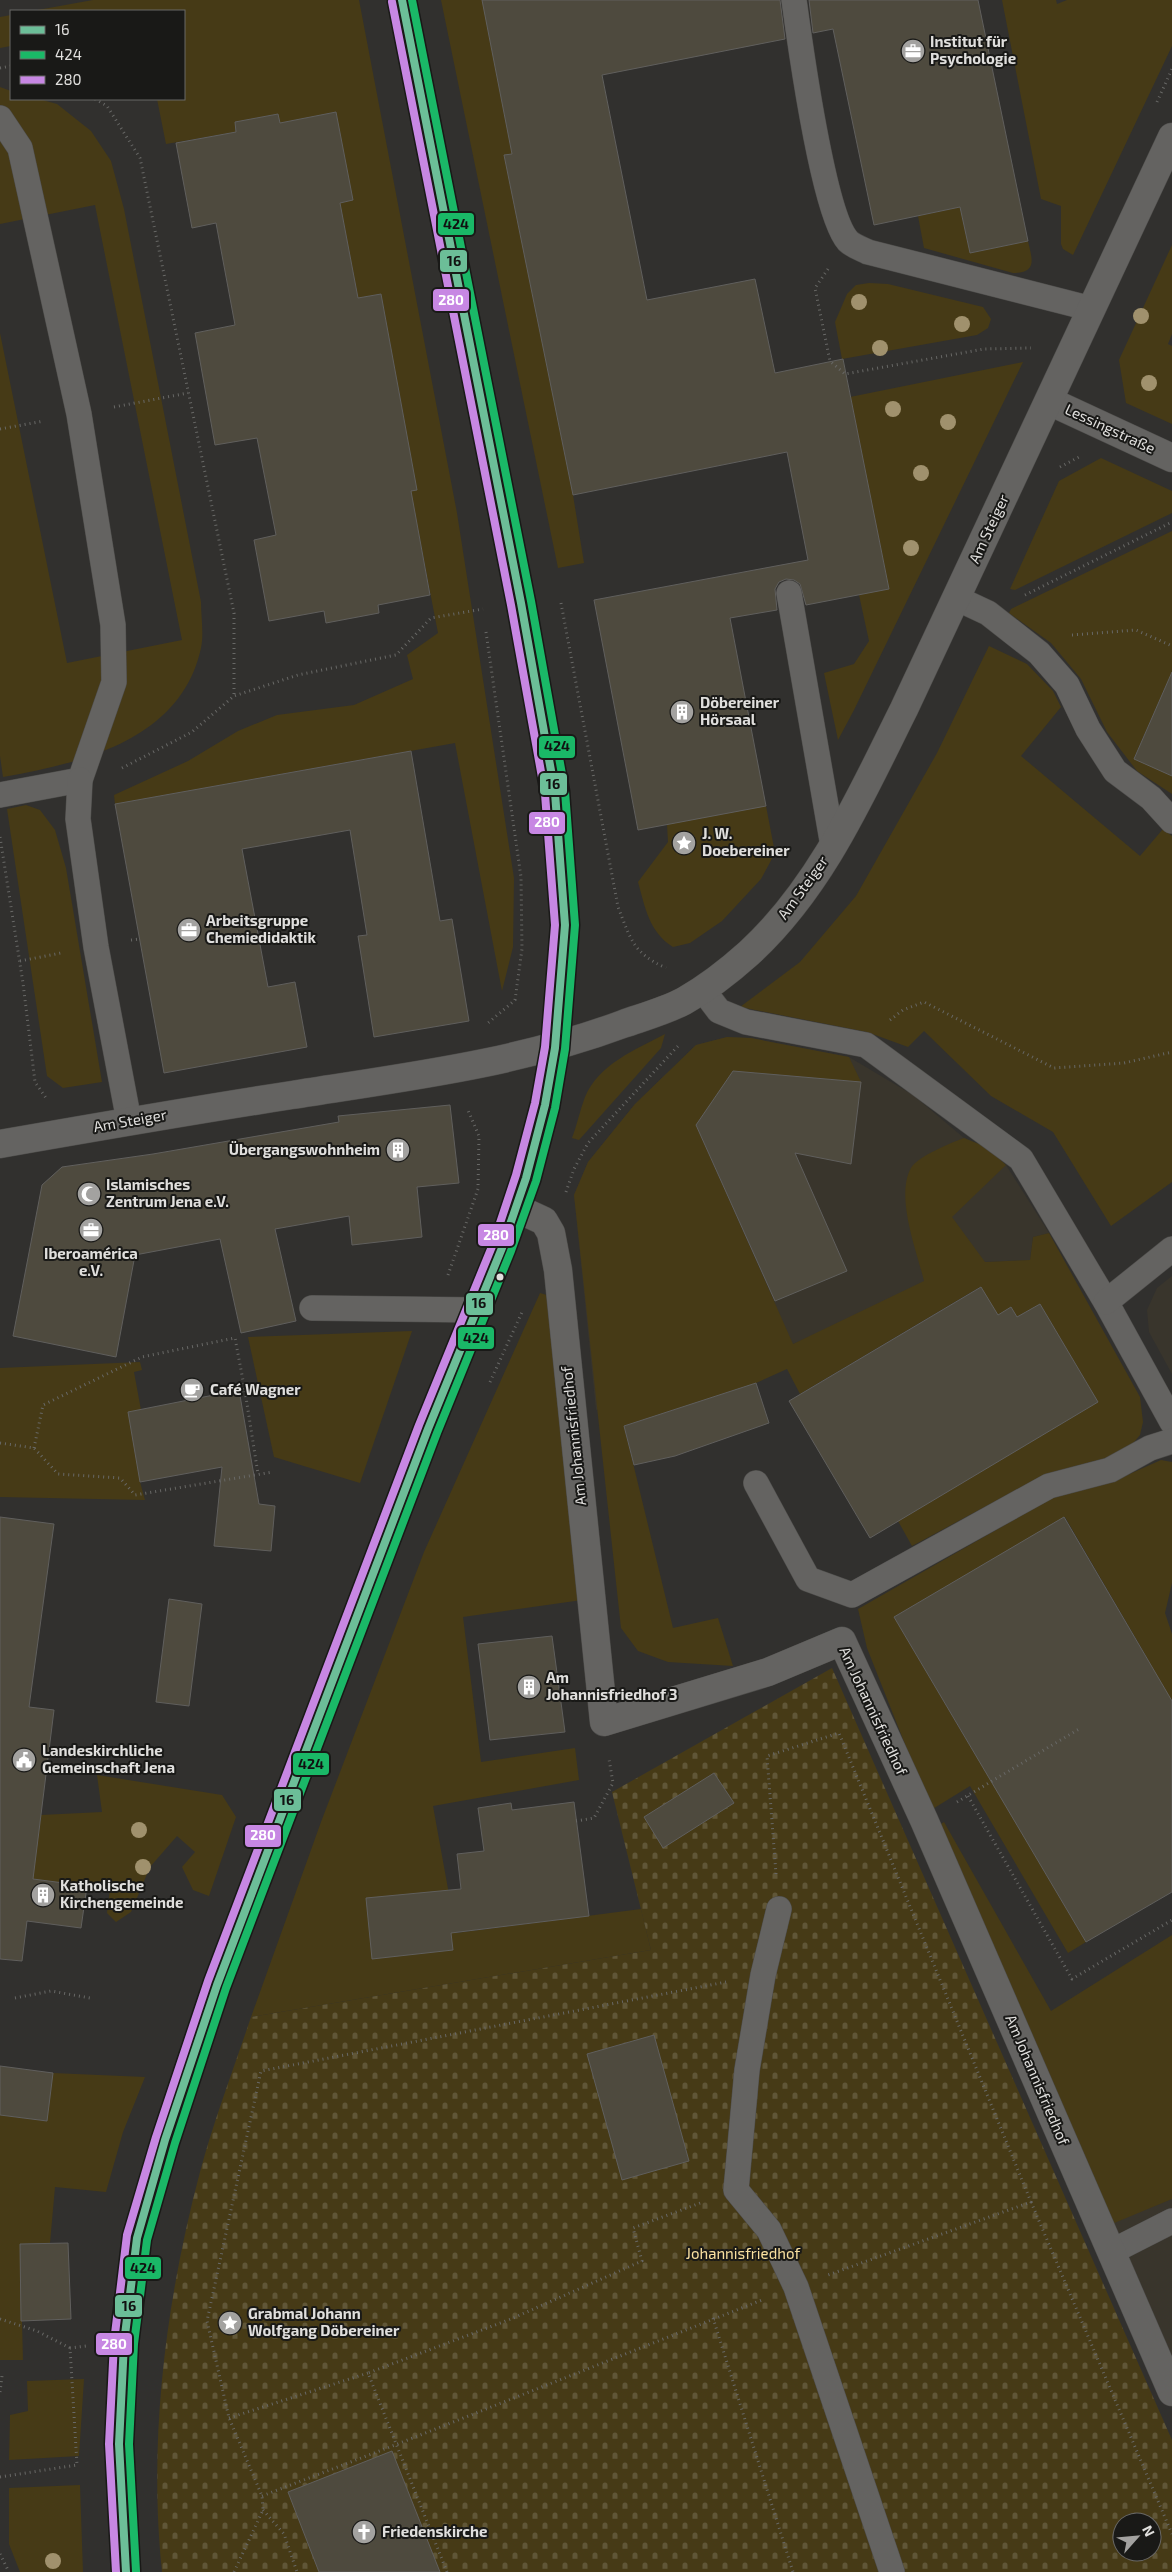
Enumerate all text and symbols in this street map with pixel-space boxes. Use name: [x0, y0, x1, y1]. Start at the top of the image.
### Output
legend: [10, 10, 185, 100]
text: 16: [55, 20, 70, 38]
place label: Institut für Psychologie: [930, 32, 1016, 68]
office icon: Institut für Psychologie: [900, 38, 926, 64]
text: 424: [55, 45, 82, 63]
text: 280: [55, 70, 82, 88]
line badge: 424: [437, 212, 475, 236]
text: 424: [443, 215, 469, 232]
line badge: 16: [439, 249, 468, 273]
text: 16: [447, 252, 461, 269]
line badge: 280: [432, 288, 470, 312]
text: 280: [438, 291, 464, 308]
street label: Lessingstraße: [1062, 399, 1158, 457]
street label: Am Steiger: [964, 491, 1012, 566]
place label: Döbereiner Hörsaal: [700, 693, 780, 728]
building icon: Döbereiner Hörsaal: [669, 699, 695, 725]
line badge: 424: [538, 735, 576, 759]
text: 424: [544, 737, 570, 754]
line badge: 16: [539, 772, 568, 796]
text: 16: [546, 775, 560, 792]
line badge: 280: [528, 811, 566, 835]
text: 280: [534, 813, 560, 830]
place label: J. W. Doebereiner: [702, 824, 790, 859]
place icon: J. W. Doebereiner: [671, 830, 697, 856]
street label: Am Steiger: [773, 852, 831, 923]
place label: Arbeitsgruppe Chemiedidaktik: [206, 911, 316, 946]
office icon: Arbeitsgruppe Chemiedidaktik: [176, 917, 202, 943]
street label: Am Steiger: [92, 1105, 168, 1135]
building icon: Übergangswohnheim: [385, 1137, 411, 1163]
place label: Übergangswohnheim: [229, 1140, 380, 1158]
place label: Islamisches Zentrum Jena e.V.: [106, 1175, 229, 1210]
mosque icon: Islamisches Zentrum Jena e.V.: [76, 1181, 102, 1207]
office icon: Iberoamérica e.V.: [78, 1217, 104, 1243]
line badge: 280: [477, 1223, 515, 1247]
text: 280: [483, 1226, 509, 1243]
place label: Iberoamérica e.V.: [44, 1244, 138, 1279]
unlabelled marker: [495, 1272, 505, 1282]
line badge: 16: [465, 1292, 494, 1316]
text: 16: [472, 1294, 486, 1311]
line badge: 424: [457, 1326, 495, 1350]
text: 424: [463, 1329, 489, 1346]
street label: Am Johannisfriedhof: [557, 1365, 589, 1507]
cafe icon: Café Wagner: [179, 1377, 205, 1403]
place label: Café Wagner: [210, 1380, 301, 1398]
street label: Am Johannisfriedhof: [836, 1643, 912, 1778]
place label: Am Johannisfriedhof 3: [546, 1668, 678, 1703]
building icon: Am Johannisfriedhof 3: [516, 1674, 542, 1700]
place label: Landeskirchliche Gemeinschaft Jena: [42, 1741, 175, 1776]
public building icon: Landeskirchliche Gemeinschaft Jena: [11, 1747, 37, 1773]
line badge: 424: [292, 1752, 330, 1776]
text: 424: [298, 1755, 324, 1772]
line badge: 16: [273, 1788, 302, 1812]
text: 16: [280, 1791, 294, 1808]
line badge: 280: [244, 1824, 282, 1848]
text: 280: [250, 1826, 276, 1843]
place label: Katholische Kirchengemeinde: [60, 1876, 183, 1911]
building icon: Katholische Kirchengemeinde: [30, 1882, 56, 1908]
street label: Am Johannisfriedhof: [1002, 2012, 1074, 2148]
park label: Johannisfriedhof: [686, 2244, 800, 2262]
line badge: 424: [124, 2256, 162, 2280]
text: 424: [130, 2259, 156, 2276]
line badge: 16: [114, 2294, 143, 2318]
text: 16: [122, 2297, 136, 2314]
place label: Grabmal Johann Wolfgang Döbereiner: [248, 2304, 400, 2339]
place icon: Grabmal Johann Wolfgang Döbereiner: [217, 2310, 243, 2336]
line badge: 280: [95, 2332, 133, 2356]
text: 280: [101, 2335, 127, 2352]
north arrow: [1112, 2512, 1162, 2562]
church icon: Friedenskirche: [351, 2519, 377, 2545]
place label: Friedenskirche: [382, 2522, 487, 2540]
text: N: [1139, 2523, 1159, 2539]

